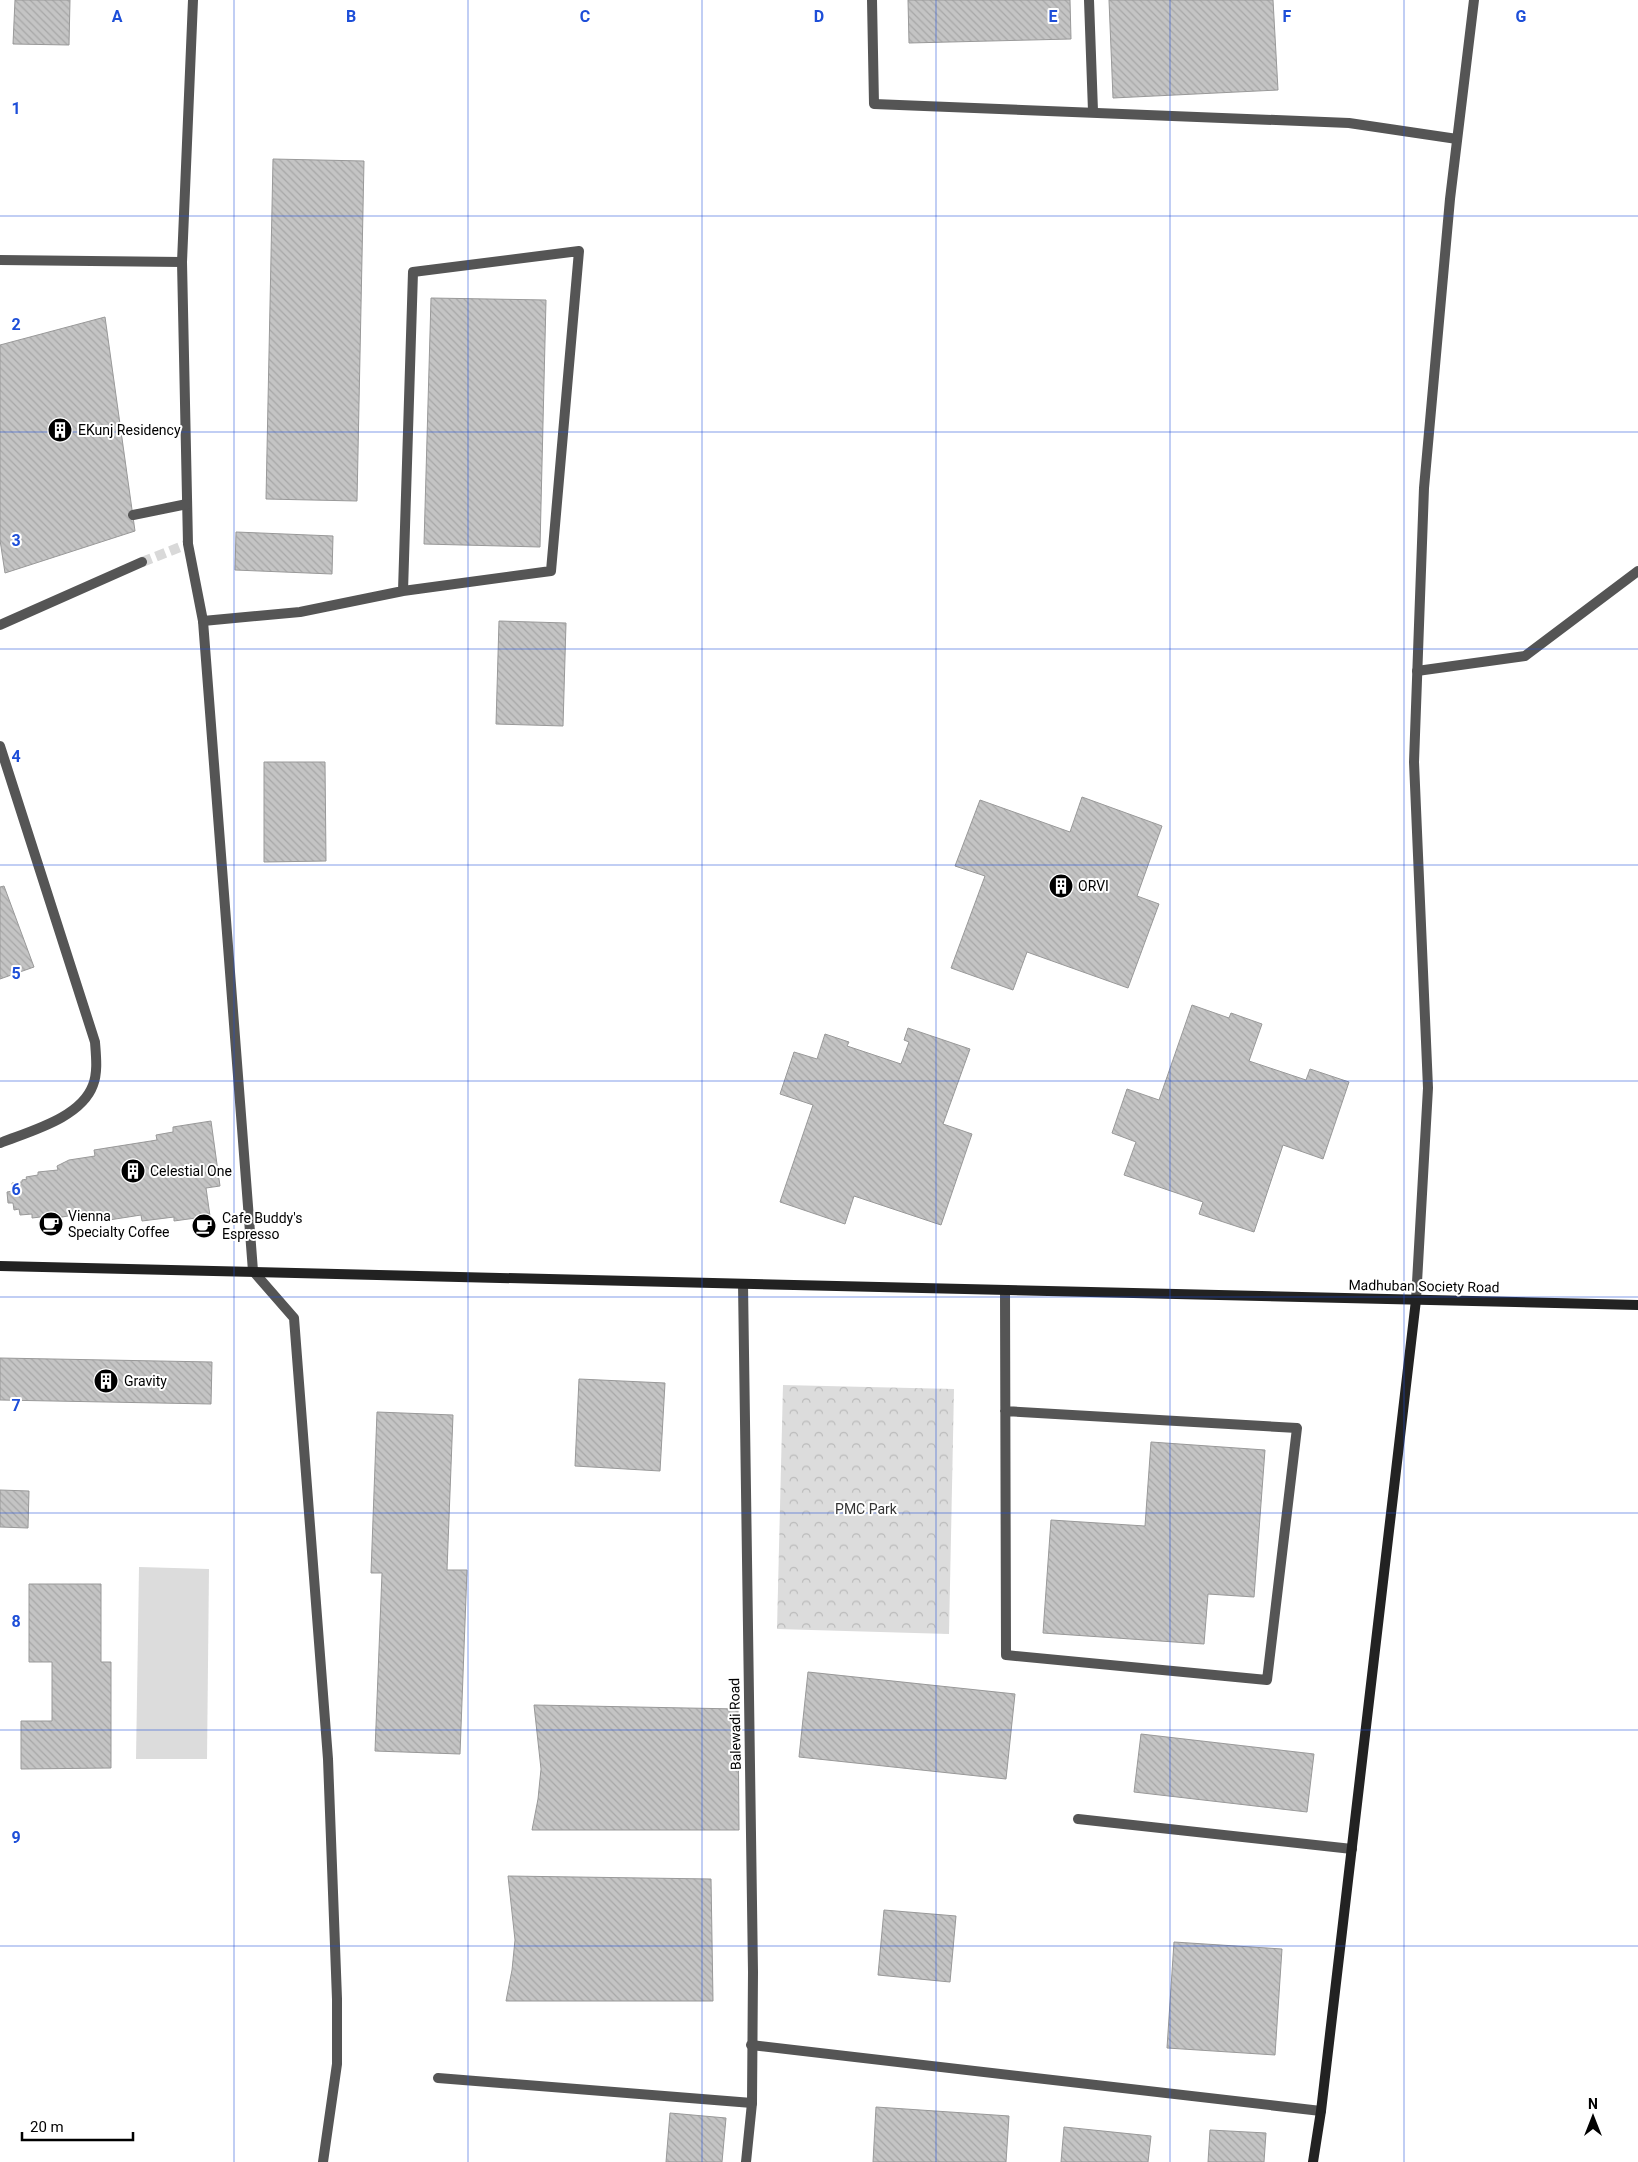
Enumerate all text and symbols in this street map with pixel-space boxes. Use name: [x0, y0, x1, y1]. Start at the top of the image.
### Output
text: A: [112, 7, 123, 26]
text: B: [346, 7, 356, 26]
text: C: [580, 7, 590, 26]
text: D: [814, 7, 824, 26]
text: E: [1049, 7, 1058, 26]
text: F: [1283, 7, 1292, 26]
text: G: [1516, 7, 1527, 26]
text: 1: [11, 99, 21, 118]
text: 2: [11, 315, 21, 334]
building icon: EKunj Residency: [47, 417, 73, 443]
place label: EKunj Residency: [78, 422, 181, 438]
text: 3: [11, 531, 21, 550]
text: 4: [11, 747, 21, 766]
building icon: ORVI: [1048, 873, 1074, 899]
place label: ORVI: [1078, 878, 1109, 894]
text: 5: [11, 964, 21, 983]
building icon: Celestial One: [120, 1158, 146, 1184]
place label: Celestial One: [150, 1163, 232, 1179]
text: 6: [11, 1180, 21, 1199]
place label: Vienna Specialty Coffee: [68, 1208, 170, 1240]
place label: Cafe Buddy's Espresso: [222, 1210, 302, 1242]
cafe icon: Vienna Specialty Coffee: [38, 1211, 64, 1237]
cafe icon: Cafe Buddy's Espresso: [191, 1213, 217, 1239]
street label: Madhuban Society Road: [1348, 1277, 1500, 1295]
building icon: Gravity: [93, 1368, 119, 1394]
place label: Gravity: [124, 1373, 167, 1389]
text: 7: [11, 1396, 21, 1415]
park label: PMC Park: [835, 1501, 898, 1517]
text: 8: [11, 1612, 21, 1631]
street label: Balewadi Road: [726, 1678, 744, 1770]
text: 9: [11, 1828, 21, 1847]
north arrow: [1568, 2092, 1618, 2142]
text: N: [1588, 2096, 1598, 2112]
scale bar: [22, 2110, 134, 2142]
text: 20 m: [30, 2118, 64, 2136]

